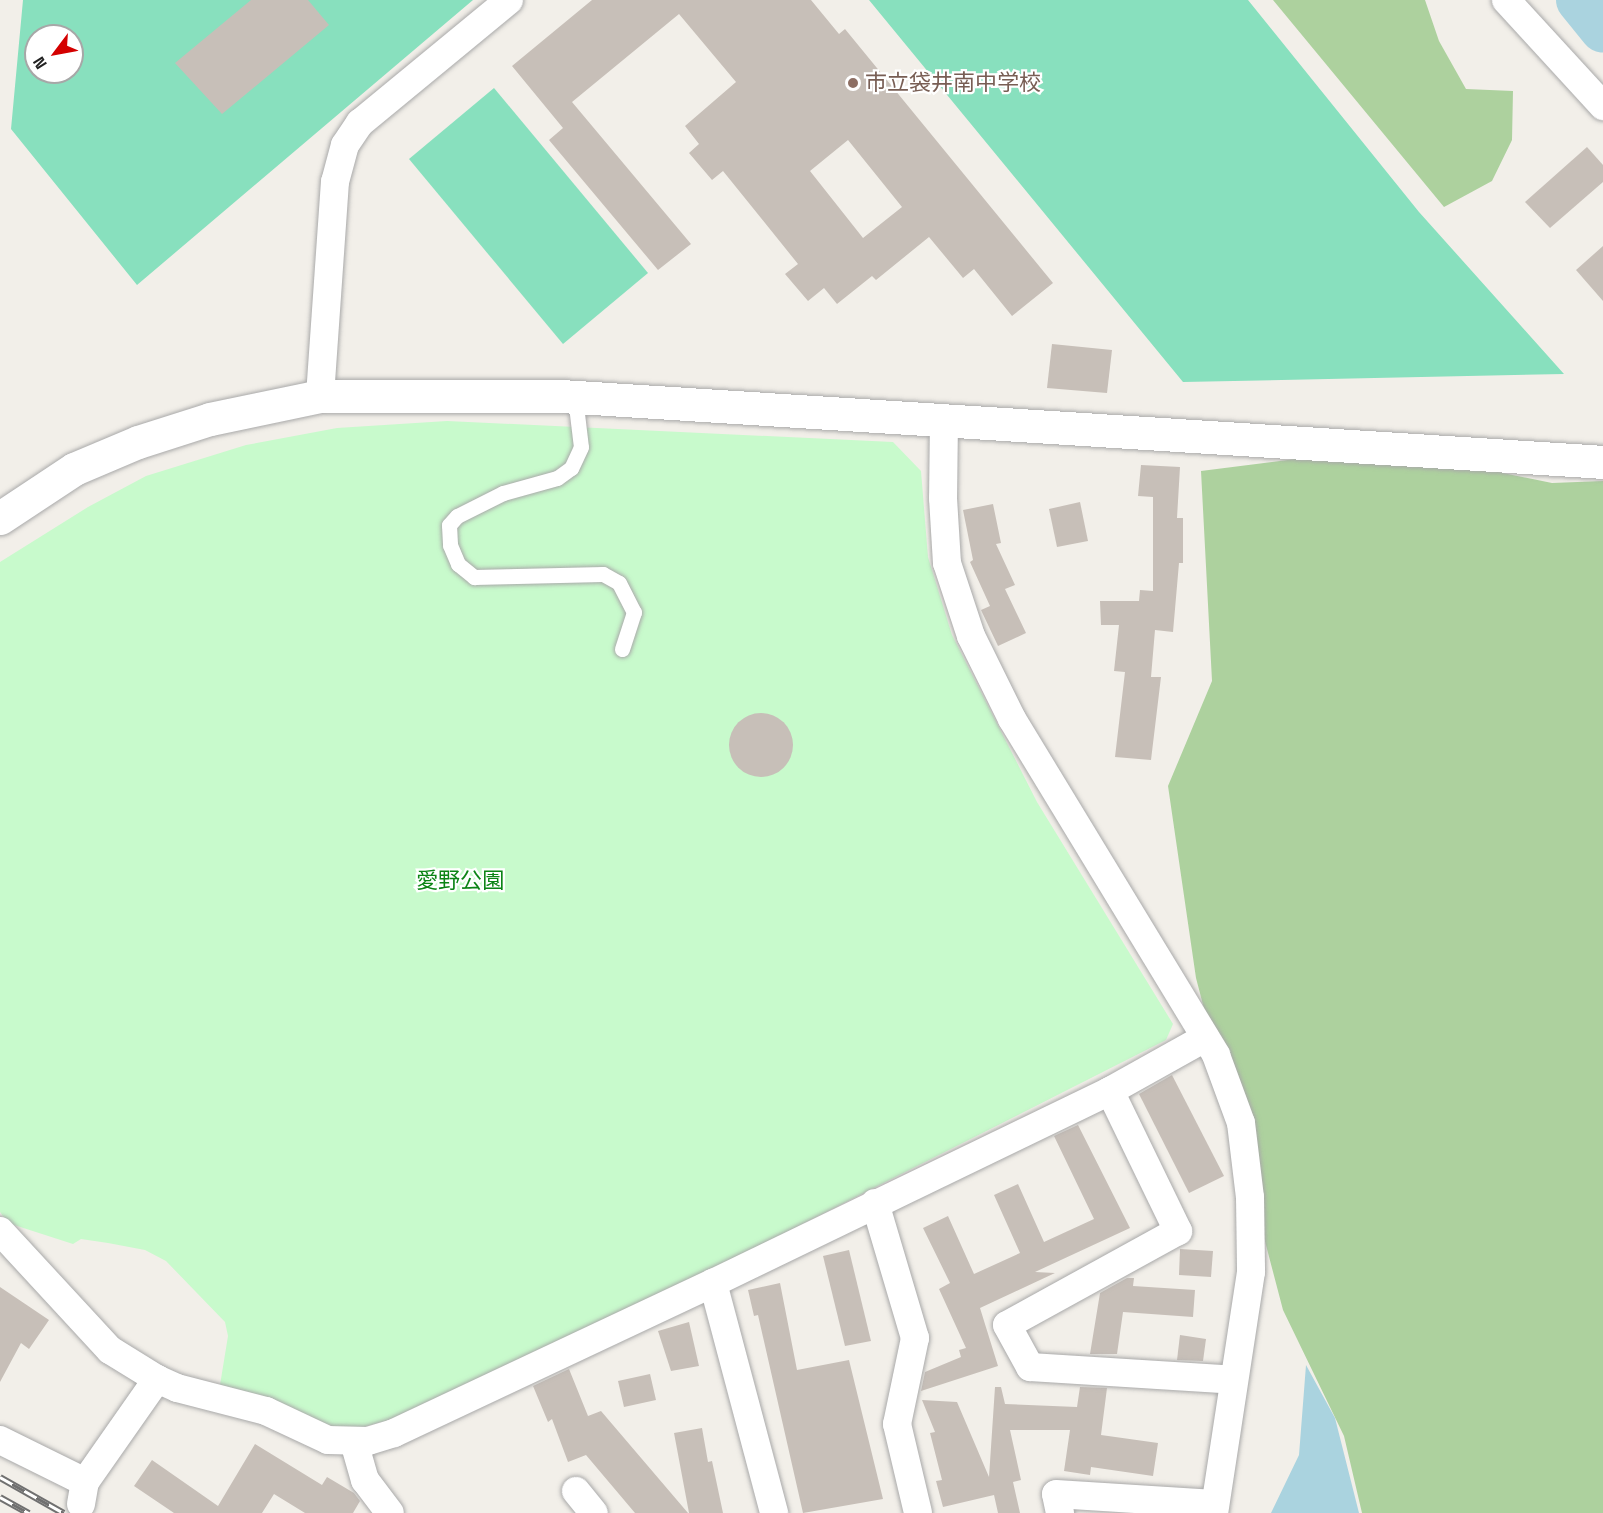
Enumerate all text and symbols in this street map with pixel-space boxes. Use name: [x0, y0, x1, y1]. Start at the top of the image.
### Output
north arrow: [24, 24, 84, 84]
text: N: [28, 53, 52, 73]
place label: 市立袋井南中学校: [865, 70, 1041, 96]
marker: 市立袋井南中学校: [846, 76, 860, 90]
park label: 愛野公園: [416, 868, 504, 894]

